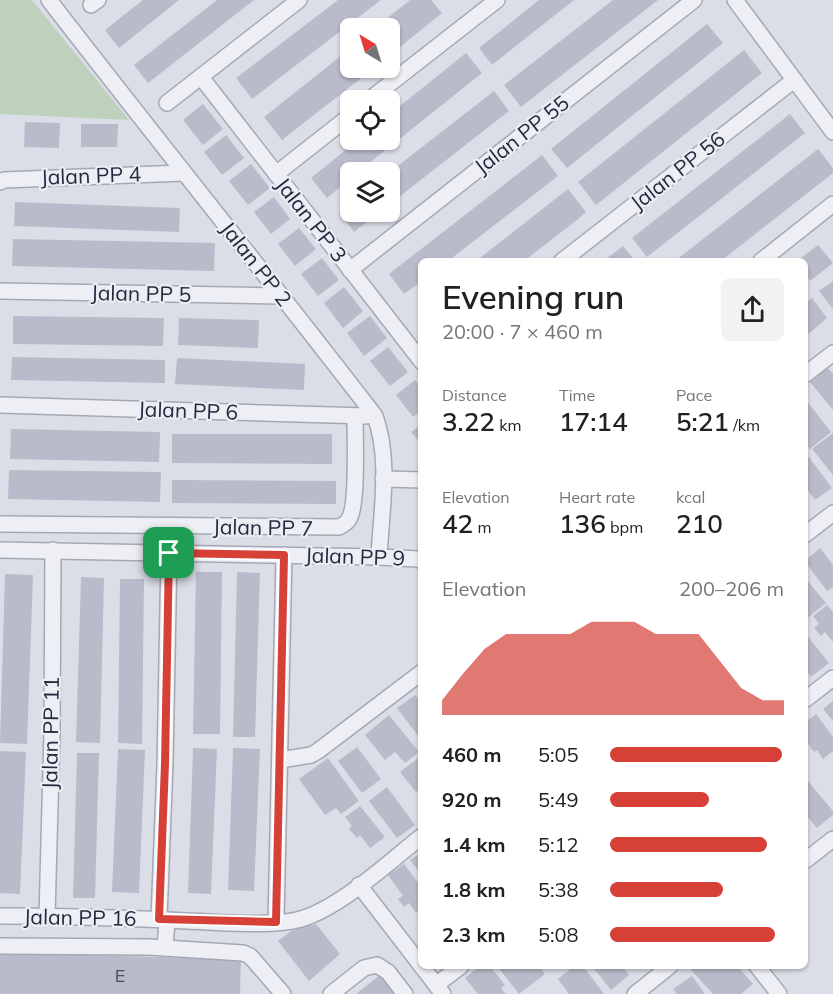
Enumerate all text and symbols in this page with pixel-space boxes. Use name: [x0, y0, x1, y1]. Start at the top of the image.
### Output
north arrow: [340, 18, 400, 78]
map controls: [340, 18, 400, 222]
street label: Jalan PP 55: [469, 89, 574, 179]
button: locate: [340, 90, 400, 150]
street label: Jalan PP 56: [625, 125, 730, 215]
street label: Jalan PP 4: [40, 160, 142, 190]
button: layers: [340, 162, 400, 222]
street label: Jalan PP 3: [271, 172, 353, 267]
street label: Jalan PP 2: [216, 216, 298, 311]
text: Evening run: [442, 276, 624, 317]
button: share: [721, 278, 784, 341]
street label: Jalan PP 5: [91, 279, 191, 307]
text: 20:00 · 7 × 460 m: [442, 319, 603, 344]
text: Distance: [442, 385, 507, 405]
text: Time: [559, 385, 595, 405]
text: Pace: [676, 385, 712, 405]
street label: Jalan PP 6: [137, 395, 239, 425]
text: 3.22: [442, 405, 495, 438]
text: 17:14: [559, 405, 628, 438]
text: 5:21: [676, 405, 729, 438]
text: km: [495, 415, 521, 435]
text: /km: [729, 415, 760, 435]
text: Elevation: [442, 487, 510, 507]
text: Heart rate: [559, 487, 635, 507]
text: kcal: [676, 487, 705, 507]
text: 42: [442, 507, 473, 540]
text: 136: [559, 507, 606, 540]
text: 210: [676, 507, 723, 540]
street label: Jalan PP 7: [213, 513, 313, 541]
text: m: [473, 517, 491, 537]
text: bpm: [606, 517, 643, 537]
pin: [143, 527, 194, 578]
icon: arrive: [152, 536, 185, 569]
street label: Jalan PP 9: [304, 541, 406, 571]
text: Elevation: [442, 576, 527, 601]
text: 200–206 m: [679, 576, 784, 601]
street label: Jalan PP 11: [36, 676, 64, 790]
text: 460 m: [442, 742, 501, 767]
text: 5:05: [538, 742, 579, 767]
text: 920 m: [442, 787, 501, 812]
text: 5:49: [538, 787, 579, 812]
text: 1.4 km: [442, 832, 505, 857]
text: 5:12: [538, 832, 579, 857]
text: 1.8 km: [442, 877, 505, 902]
text: 5:38: [538, 877, 579, 902]
street label: Jalan PP 16: [23, 903, 137, 931]
text: 2.3 km: [442, 922, 505, 947]
text: 5:08: [538, 922, 579, 947]
house number: E: [115, 964, 125, 987]

